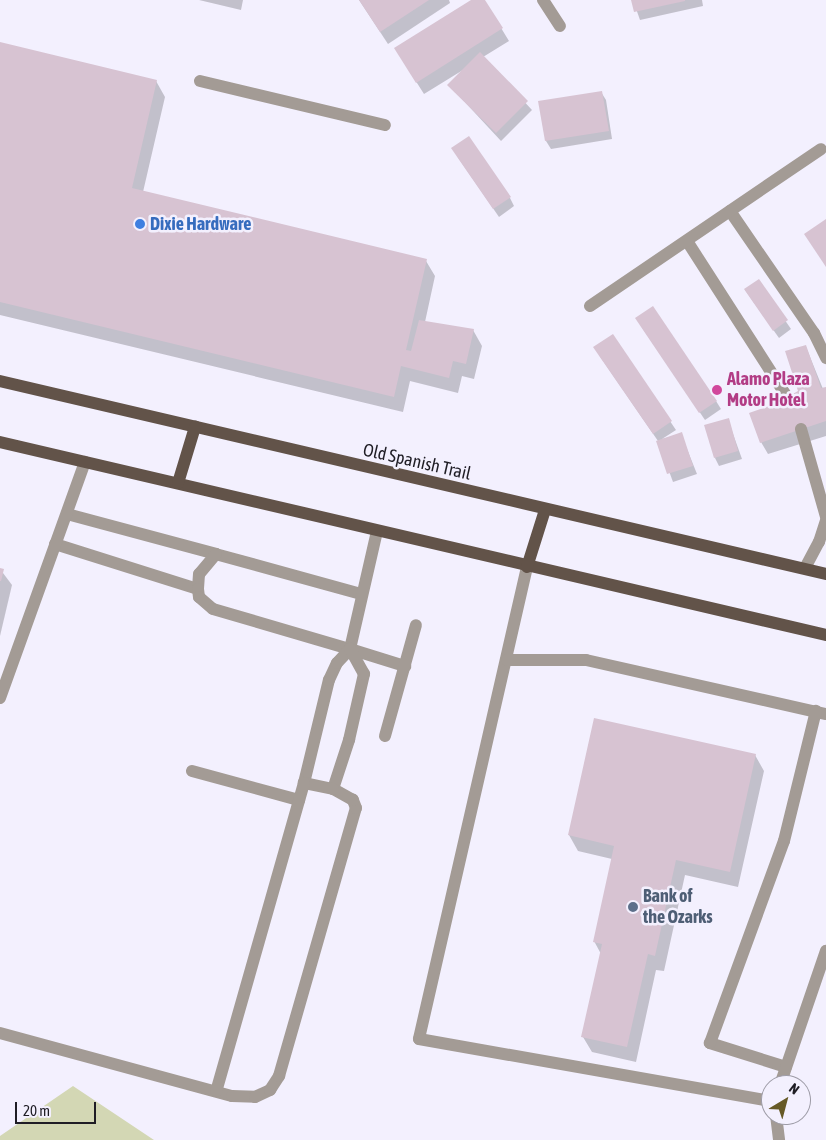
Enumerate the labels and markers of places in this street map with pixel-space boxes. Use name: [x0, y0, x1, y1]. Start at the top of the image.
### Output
place label: Dixie Hardware: [150, 213, 251, 235]
marker: Dixie Hardware: [134, 218, 146, 230]
place label: Alamo Plaza Motor Hotel: [727, 369, 810, 412]
marker: Alamo Plaza Motor Hotel: [711, 384, 723, 396]
place label: Bank of the Ozarks: [643, 886, 712, 929]
marker: Bank of the Ozarks: [627, 901, 639, 913]

